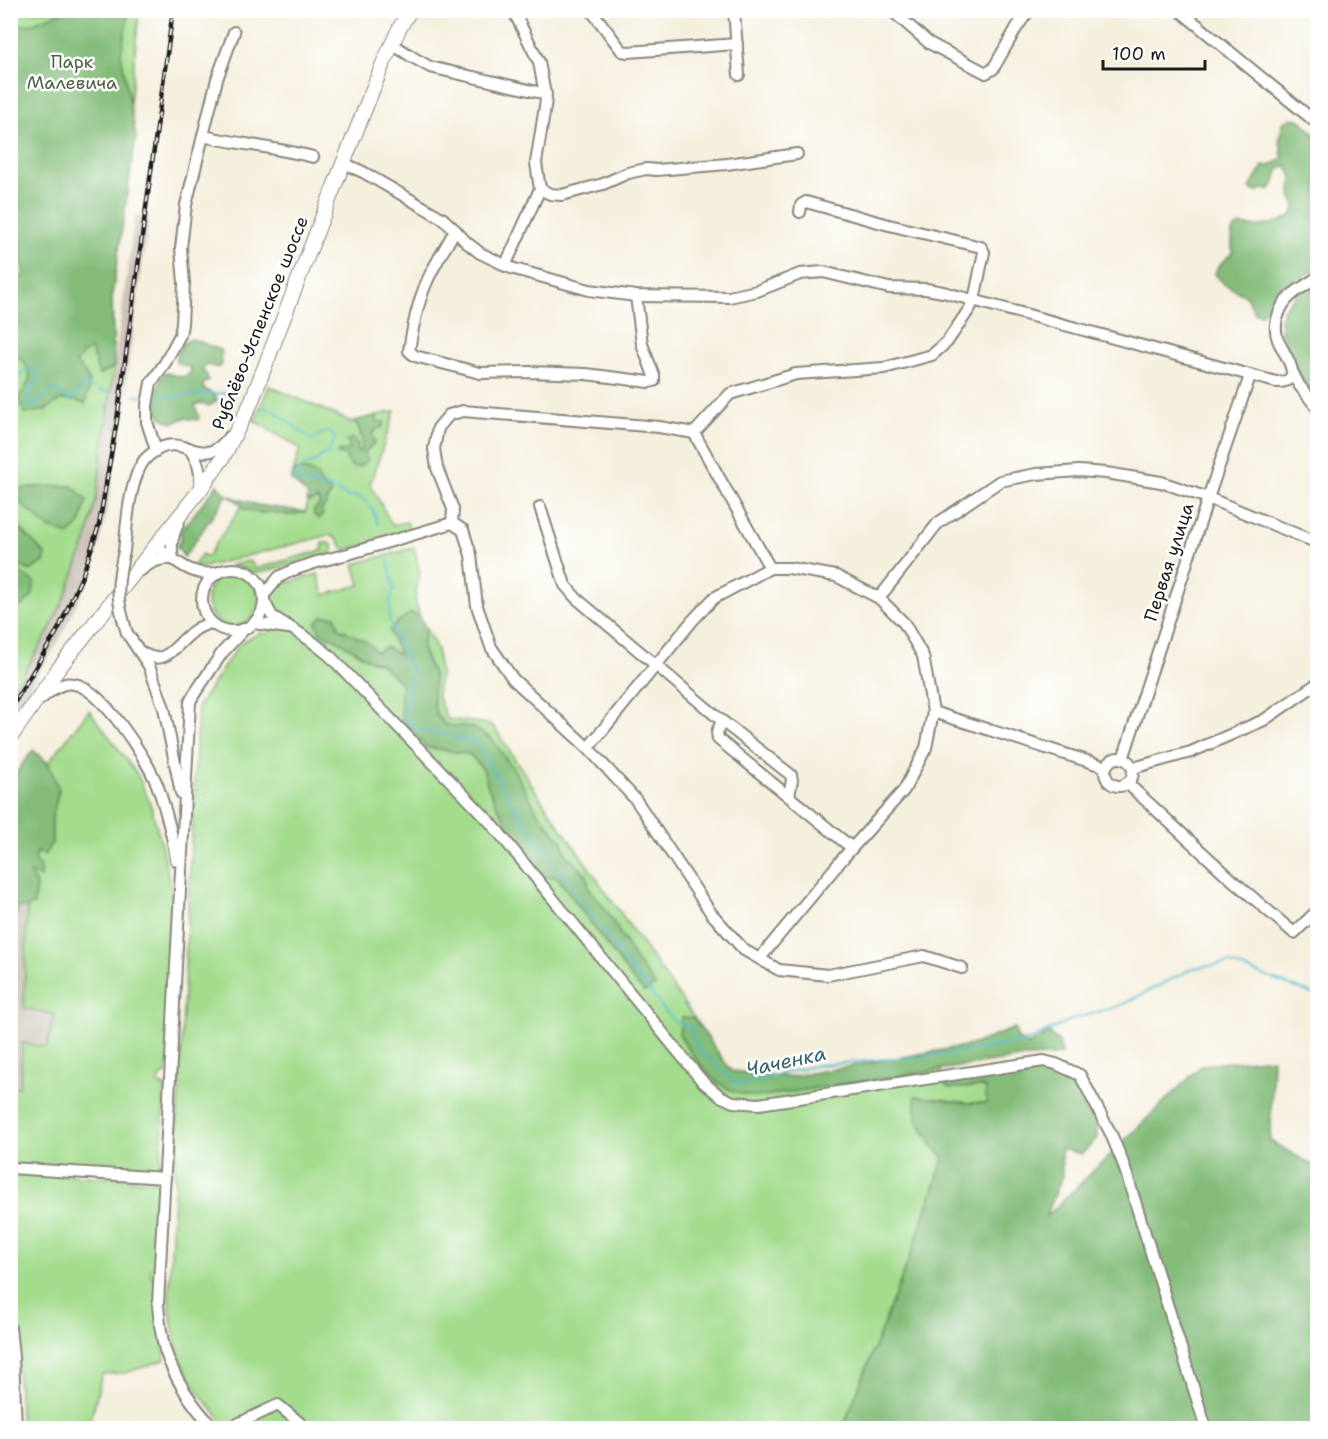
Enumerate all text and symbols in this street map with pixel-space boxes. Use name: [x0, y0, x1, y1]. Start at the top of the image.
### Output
scale bar: [1103, 33, 1205, 71]
text: 100 m: [1112, 42, 1166, 66]
park label: Парк Малевича: [27, 50, 117, 95]
street label: Рублёво-Успенское шоссе: [206, 212, 314, 434]
street label: Первая улица: [1139, 500, 1199, 624]
water label: Чаченка: [744, 1040, 828, 1082]

